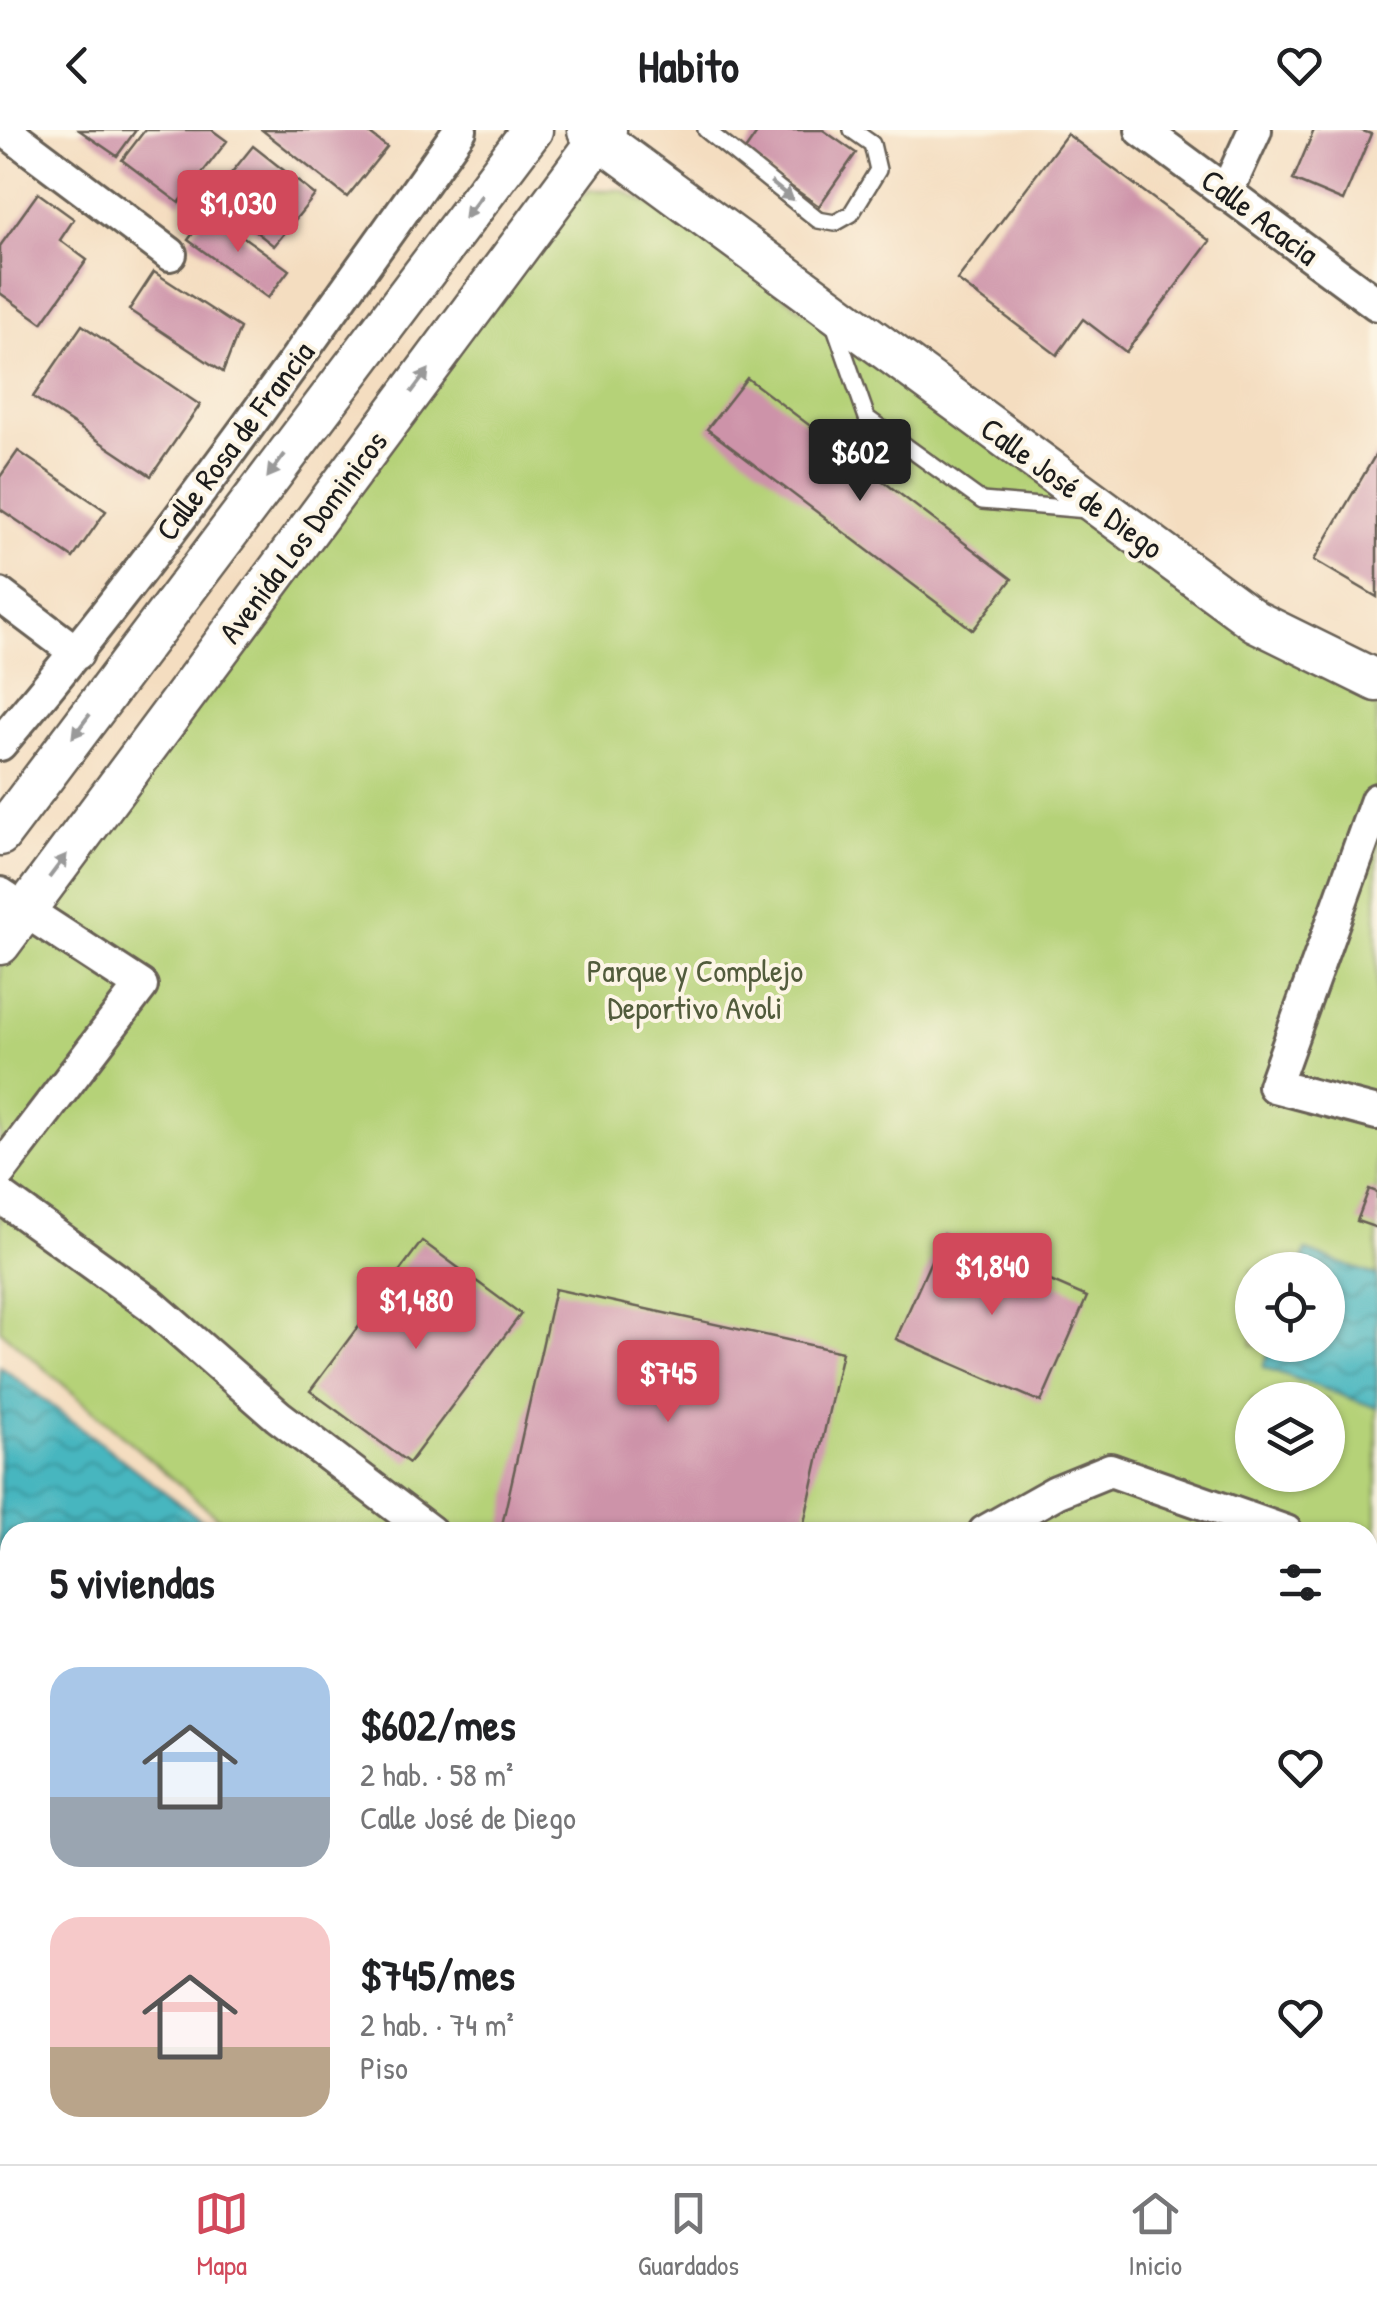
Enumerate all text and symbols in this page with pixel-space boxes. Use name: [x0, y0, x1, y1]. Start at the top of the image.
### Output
text: Habito: [638, 35, 739, 96]
icon: back: [50, 38, 105, 93]
icon: heart: [1272, 38, 1327, 93]
street label: Calle Acacia: [1193, 158, 1328, 275]
pin: $1,030: [157, 170, 319, 255]
one-way arrow: [769, 180, 795, 201]
text: $1,030: [199, 181, 277, 224]
one-way arrow: [462, 194, 483, 220]
street label: Calle Rosa de Francia: [145, 332, 324, 549]
one-way arrow: [409, 368, 429, 394]
street label: Calle José de Diego: [972, 407, 1172, 569]
pin: $602: [801, 419, 919, 504]
street label: Avenida Los Dominicos: [208, 422, 397, 652]
text: $602: [831, 430, 889, 473]
one-way arrow: [267, 453, 287, 479]
one-way arrow: [72, 713, 92, 739]
one-way arrow: [48, 853, 68, 879]
park label: Parque y Complejo Deportivo Avoli: [587, 949, 803, 1029]
pin: $1,840: [911, 1233, 1073, 1318]
text: $1,840: [955, 1244, 1029, 1287]
map controls: [1235, 1252, 1345, 1492]
button: locate: [1235, 1252, 1345, 1362]
pin: $1,480: [335, 1267, 497, 1352]
text: $1,480: [379, 1278, 453, 1321]
pin: $745: [609, 1340, 727, 1425]
text: $745: [639, 1351, 697, 1394]
button: layers: [1235, 1382, 1345, 1492]
text: 5 viviendas: [50, 1554, 215, 1611]
icon: filters: [1273, 1555, 1328, 1610]
text: $602/mes: [360, 1696, 516, 1753]
icon: home: [130, 1707, 250, 1827]
icon: heart: [1273, 1740, 1328, 1795]
text: 2 hab. · 58 m²: [360, 1753, 513, 1796]
text: Calle José de Diego: [360, 1796, 576, 1839]
text: $745/mes: [360, 1946, 515, 2003]
icon: home: [130, 1957, 250, 2077]
icon: heart: [1273, 1990, 1328, 2045]
text: 2 hab. · 74 m²: [360, 2003, 514, 2046]
text: Piso: [360, 2046, 408, 2089]
tab: Mapa: [194, 2186, 249, 2284]
tab: Guardados: [638, 2186, 739, 2284]
tab: Inicio: [1128, 2186, 1183, 2284]

